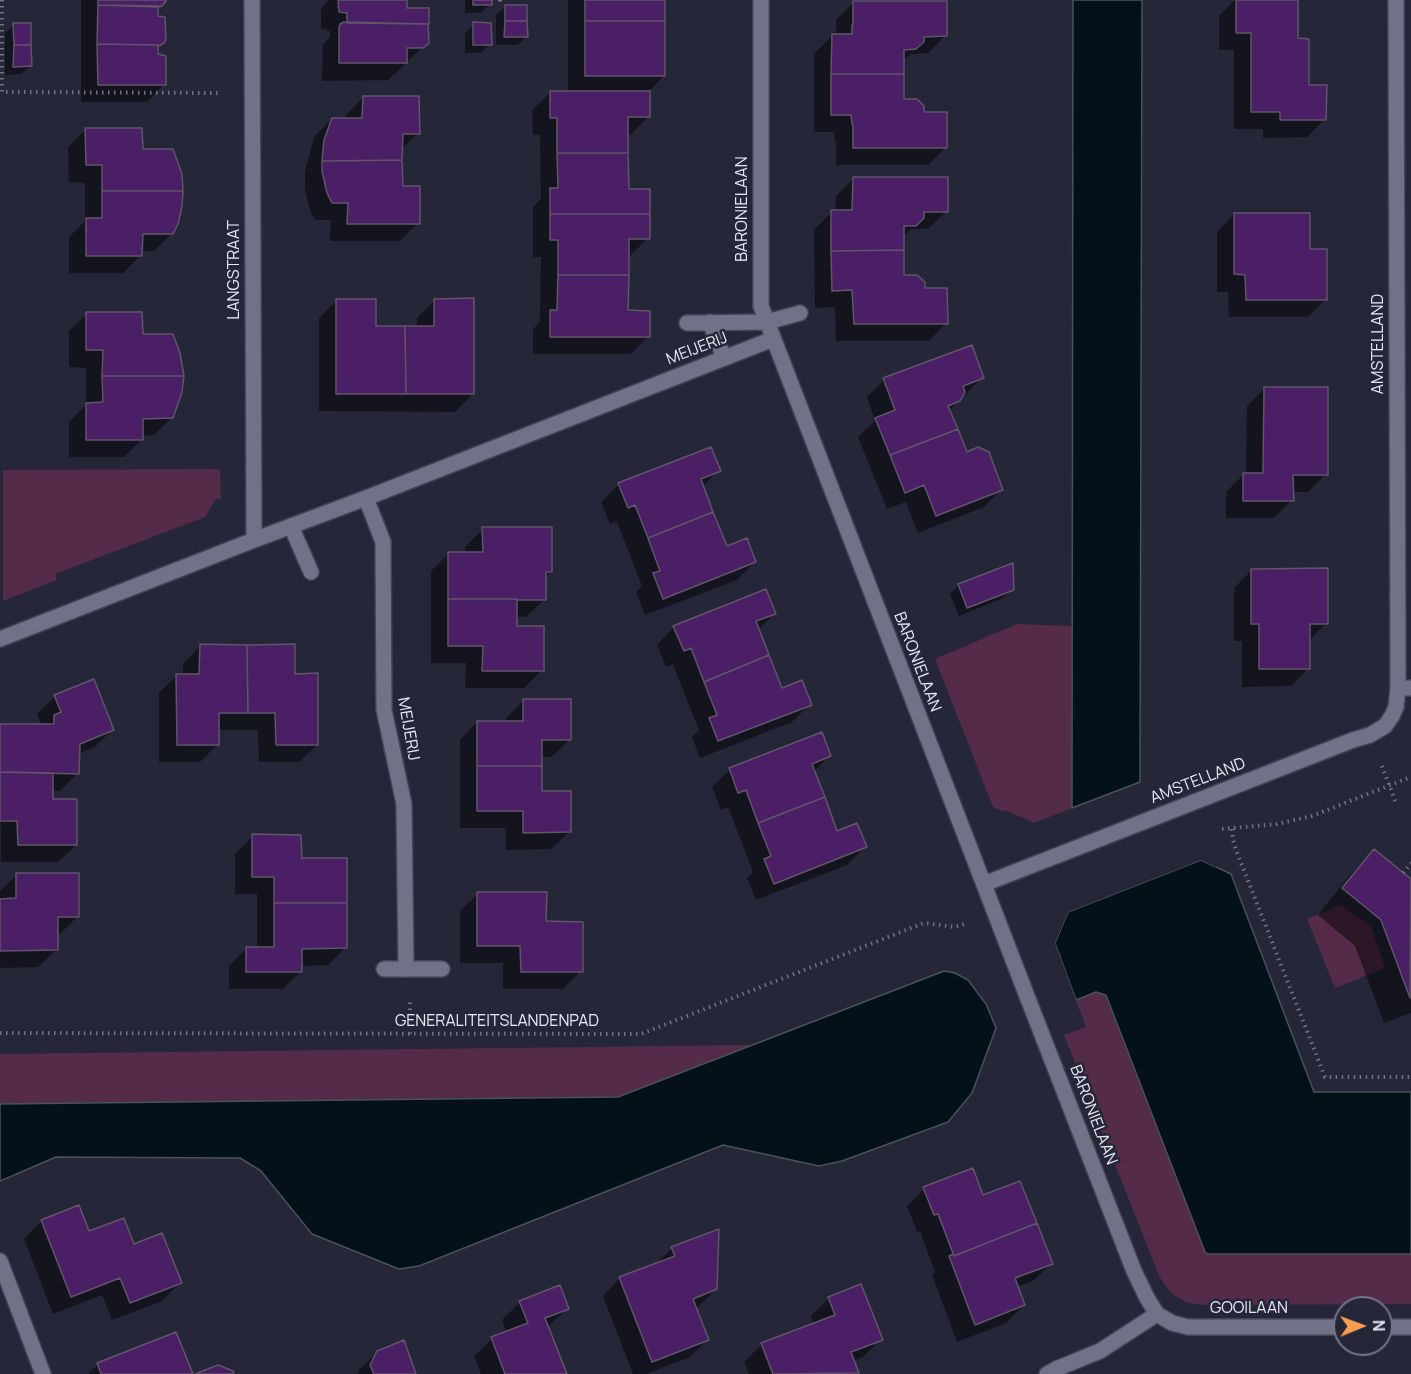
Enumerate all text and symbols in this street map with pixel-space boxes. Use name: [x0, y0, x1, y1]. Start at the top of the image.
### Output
street label: BARONIELAAN: [733, 156, 753, 262]
street label: LANGSTRAAT: [225, 220, 245, 320]
street label: AMSTELLAND: [1369, 294, 1389, 394]
street label: MEIJERIJ: [664, 329, 730, 369]
street label: BARONIELAAN: [889, 609, 945, 715]
street label: MEIJERIJ: [393, 696, 423, 762]
street label: AMSTELLAND: [1148, 754, 1248, 808]
street label: GENERALITEITSLANDENPAD: [395, 1012, 599, 1032]
street label: BARONIELAAN: [1065, 1062, 1121, 1168]
north arrow: [1333, 1296, 1393, 1356]
street label: GOOILAAN: [1210, 1299, 1288, 1319]
text: N: [1368, 1320, 1390, 1332]

